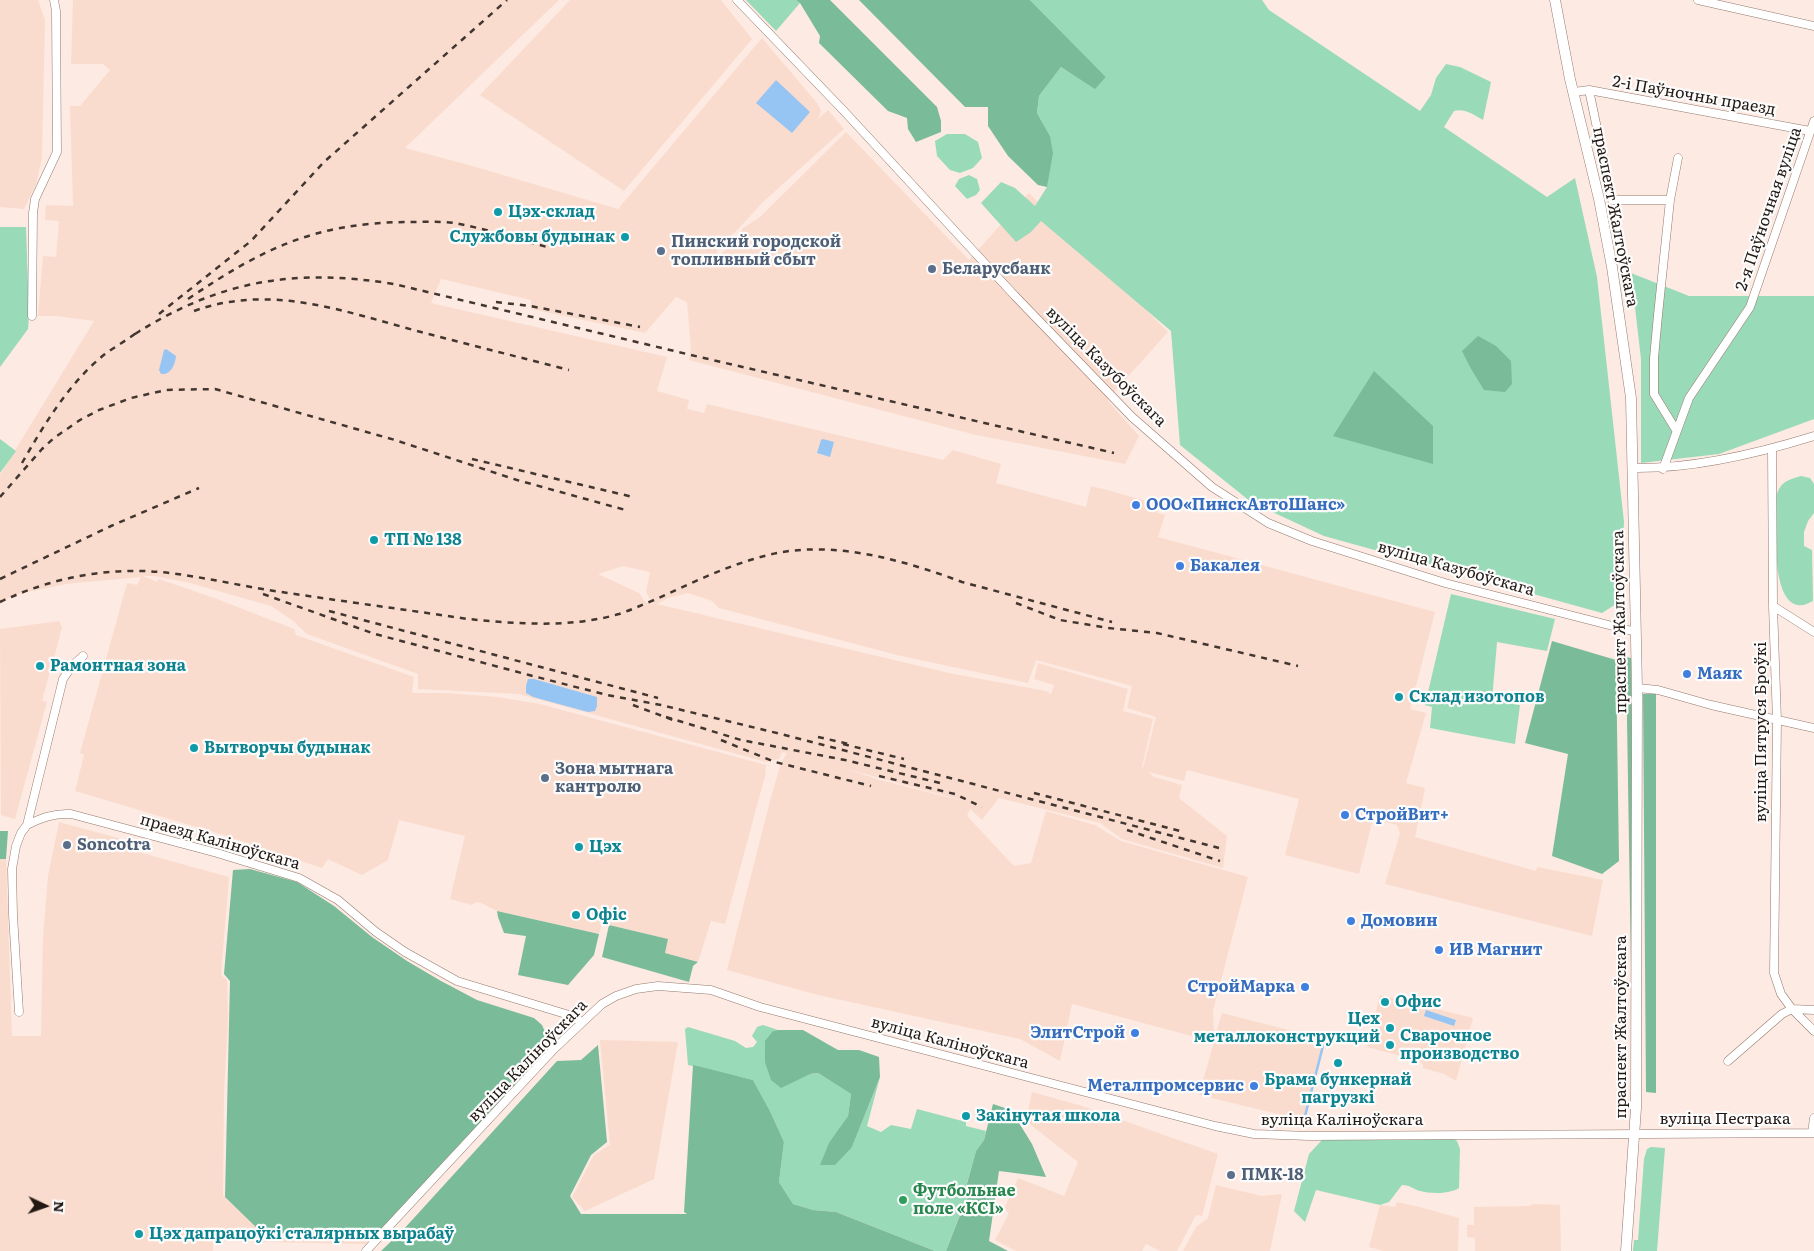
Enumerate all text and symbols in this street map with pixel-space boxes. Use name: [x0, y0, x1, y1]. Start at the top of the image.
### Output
street label: 2-і Паўночны праезд: [1611, 72, 1777, 120]
street label: праспект Жалтоўскага: [1588, 125, 1642, 309]
street label: 2-я Паўночная вуліца: [1732, 125, 1806, 293]
place label: Цэх-склад: [508, 202, 595, 222]
marker: Цэх-склад: [492, 206, 504, 218]
place label: Службовы будынак: [450, 227, 615, 247]
marker: Службовы будынак: [619, 231, 631, 243]
place label: Пинский городской топливный сбыт: [671, 232, 841, 270]
marker: Пинский городской топливный сбыт: [655, 245, 667, 257]
place label: Беларусбанк: [942, 259, 1051, 279]
marker: Беларусбанк: [926, 263, 938, 275]
street label: вуліца Казубоўскага: [1042, 303, 1170, 431]
place label: ООО«ПинскАвтоШанс»: [1146, 495, 1345, 515]
marker: ООО«ПинскАвтоШанс»: [1130, 499, 1142, 511]
place label: ТП № 138: [384, 530, 462, 550]
street label: праспект Жалтоўскага: [1609, 530, 1631, 714]
marker: ТП № 138: [368, 534, 380, 546]
street label: вуліца Казубоўскага: [1375, 537, 1537, 601]
place label: Бакалея: [1190, 556, 1260, 576]
marker: Бакалея: [1174, 560, 1186, 572]
street label: вуліца Пятруся Броўкі: [1751, 642, 1771, 822]
place label: Рамонтная зона: [50, 656, 186, 676]
marker: Рамонтная зона: [34, 660, 46, 672]
place label: Маяк: [1697, 664, 1742, 684]
marker: Маяк: [1681, 668, 1693, 680]
place label: Склад изотопов: [1409, 687, 1545, 707]
marker: Склад изотопов: [1393, 691, 1405, 703]
place label: Вытворчы будынак: [204, 738, 371, 758]
marker: Вытворчы будынак: [188, 742, 200, 754]
place label: Зона мытнага кантролю: [555, 759, 673, 797]
marker: Зона мытнага кантролю: [539, 772, 551, 784]
place label: СтройВит+: [1355, 805, 1449, 825]
marker: СтройВит+: [1339, 809, 1351, 821]
street label: праезд Каліноўскага: [138, 810, 302, 874]
place label: Soncotra: [77, 835, 151, 855]
place label: Цэх: [589, 837, 621, 857]
marker: Soncotra: [61, 839, 73, 851]
marker: Цэх: [573, 841, 585, 853]
place label: Офіс: [586, 905, 627, 925]
marker: Офіс: [570, 909, 582, 921]
place label: Домовин: [1361, 911, 1438, 931]
marker: Домовин: [1345, 915, 1357, 927]
street label: праспект Жалтоўскага: [1611, 935, 1631, 1119]
place label: ИВ Магнит: [1449, 940, 1543, 960]
marker: ИВ Магнит: [1433, 944, 1445, 956]
place label: СтройМарка: [1187, 977, 1295, 997]
marker: СтройМарка: [1299, 981, 1311, 993]
place label: Офис: [1395, 992, 1441, 1012]
street label: вуліца Каліноўскага: [465, 996, 591, 1126]
marker: Офис: [1379, 996, 1391, 1008]
place label: Цех металлоконструкций: [1194, 1009, 1380, 1047]
street label: вуліца Каліноўскага: [869, 1013, 1031, 1073]
marker: Цех металлоконструкций: [1384, 1022, 1396, 1034]
place label: ЭлитСтрой: [1030, 1023, 1125, 1043]
place label: Сварочное производство: [1400, 1026, 1519, 1064]
marker: ЭлитСтрой: [1129, 1027, 1141, 1039]
marker: Сварочное производство: [1384, 1039, 1396, 1051]
marker: Брама бункернай пагрузкі: [1332, 1057, 1344, 1069]
place label: Брама бункернай пагрузкі: [1264, 1070, 1412, 1108]
place label: Металпромсервис: [1087, 1076, 1244, 1096]
marker: Металпромсервис: [1248, 1080, 1260, 1092]
place label: Закінутая школа: [976, 1106, 1120, 1126]
street label: вуліца Пестрака: [1659, 1109, 1791, 1129]
marker: Закінутая школа: [960, 1110, 972, 1122]
street label: вуліца Каліноўскага: [1261, 1110, 1423, 1130]
place label: ПМК-18: [1241, 1165, 1304, 1185]
marker: ПМК-18: [1225, 1169, 1237, 1181]
north arrow: [20, 1181, 70, 1231]
place label: Футбольнае поле «КСІ»: [913, 1181, 1016, 1219]
marker: Футбольнае поле «КСІ»: [897, 1194, 909, 1206]
text: N: [50, 1200, 70, 1213]
place label: Цэх дапрацоўкі сталярных вырабаў: [149, 1224, 454, 1244]
marker: Цэх дапрацоўкі сталярных вырабаў: [133, 1228, 145, 1240]

